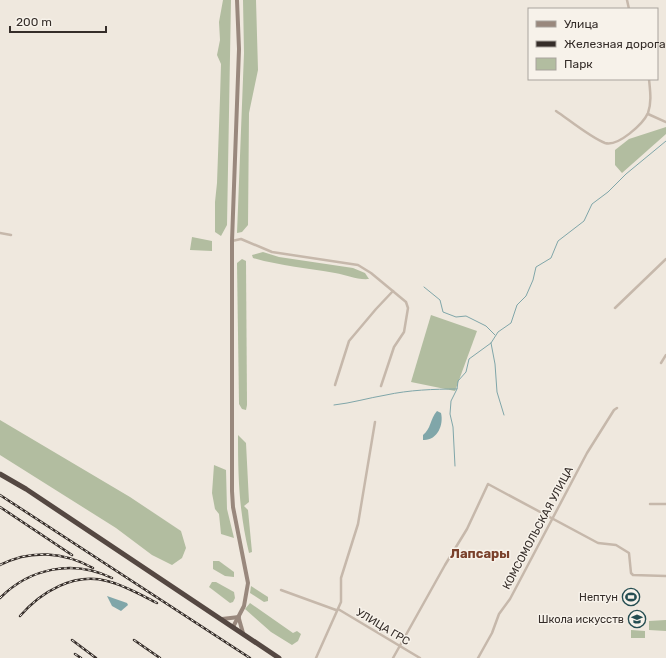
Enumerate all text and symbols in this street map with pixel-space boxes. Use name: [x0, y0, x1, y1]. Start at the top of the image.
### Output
scale bar: [10, 8, 106, 34]
legend: [528, 8, 658, 80]
text: 200 m: [16, 15, 52, 29]
text: Улица: [564, 17, 598, 31]
text: Железная дорога: [564, 37, 666, 51]
text: Парк: [564, 57, 593, 71]
street label: КОМСОМОЛЬСКАЯ УЛИЦА: [500, 464, 576, 592]
district label: Лапсары: [450, 546, 510, 561]
sports icon: Нептун: [621, 587, 641, 607]
place label: Нептун: [579, 591, 618, 604]
street label: УЛИЦА ГРС: [354, 606, 412, 648]
school or university icon: Школа искусств: [627, 609, 647, 629]
place label: Школа искусств: [538, 613, 624, 626]

